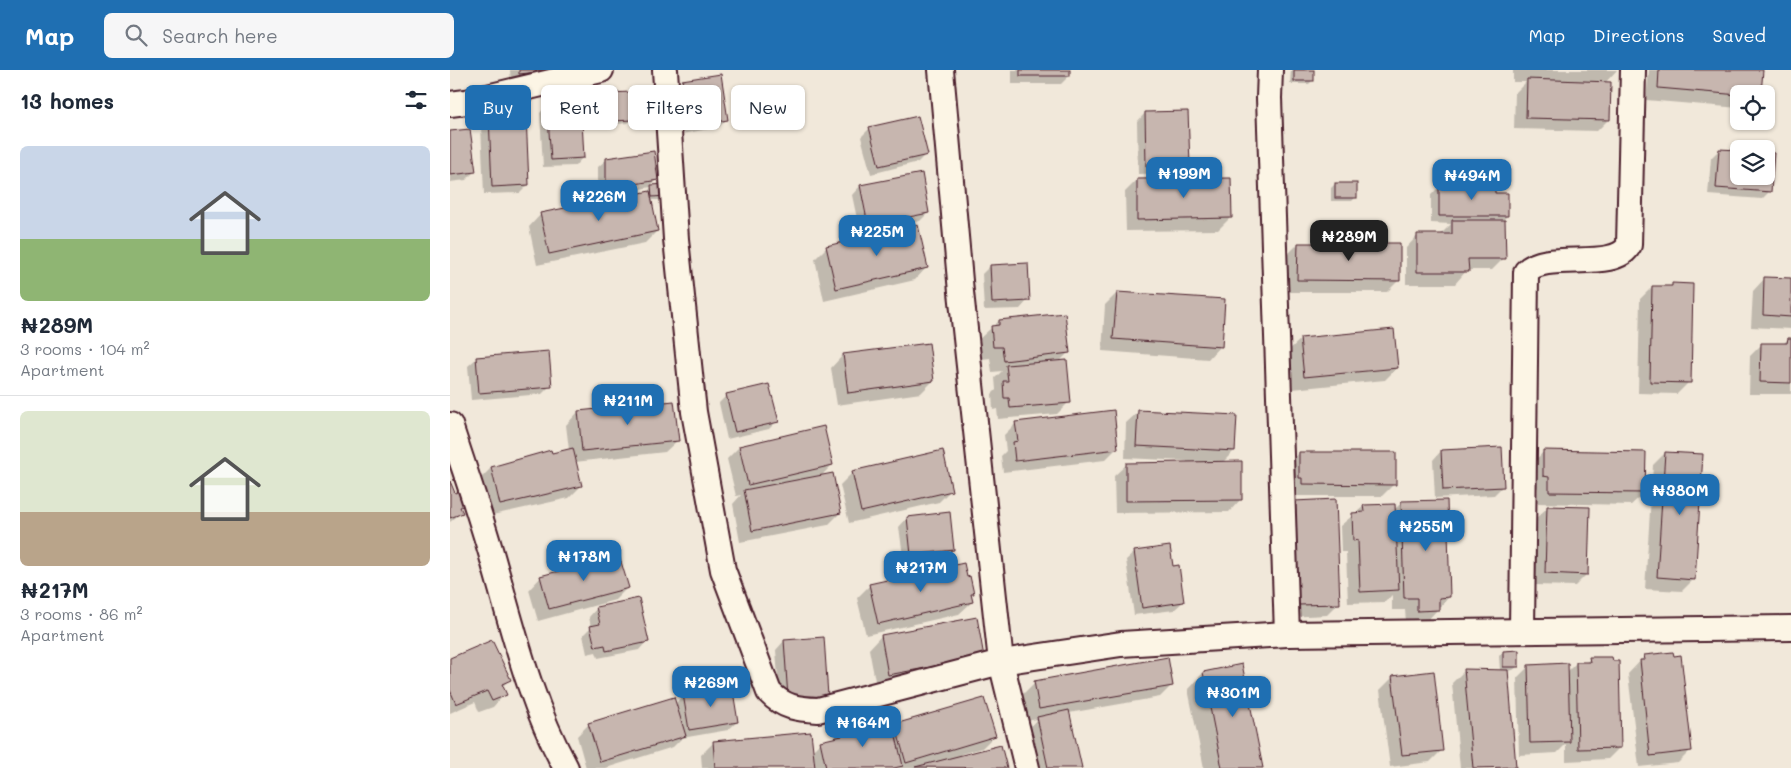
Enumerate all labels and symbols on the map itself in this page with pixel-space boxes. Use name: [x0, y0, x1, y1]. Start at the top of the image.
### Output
pin: ₦199M: [1149, 156, 1219, 199]
pin: ₦494M: [1437, 158, 1507, 201]
pin: ₦226M: [564, 180, 634, 222]
pin: ₦225M: [842, 214, 912, 257]
pin: ₦289M: [1314, 220, 1384, 262]
pin: ₦211M: [593, 384, 663, 426]
pin: ₦380M: [1645, 474, 1715, 516]
pin: ₦255M: [1391, 510, 1461, 552]
pin: ₦178M: [549, 540, 619, 582]
pin: ₦217M: [886, 550, 956, 593]
pin: ₦269M: [676, 666, 746, 708]
pin: ₦301M: [1198, 676, 1268, 718]
pin: ₦164M: [828, 706, 898, 748]

